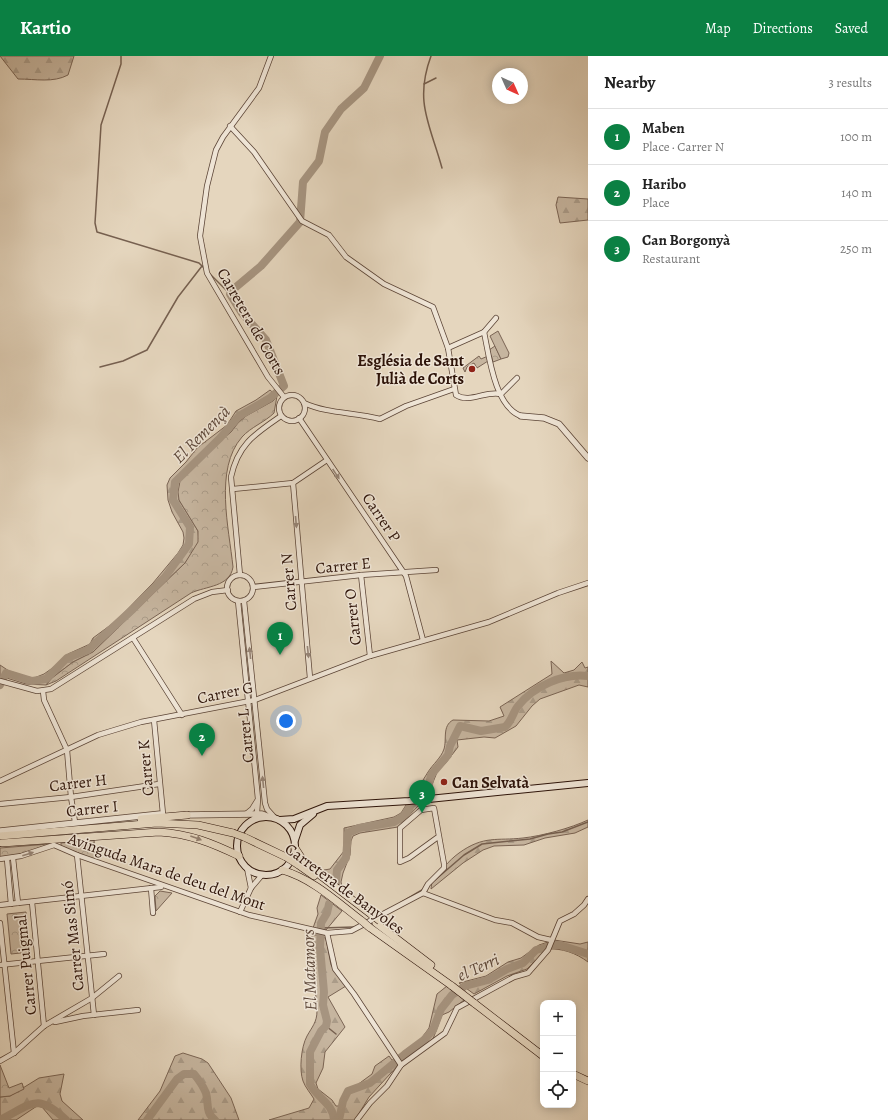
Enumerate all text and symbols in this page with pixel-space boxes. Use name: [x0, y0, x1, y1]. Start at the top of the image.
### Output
text: Kartio: [20, 15, 71, 41]
text: Map: [705, 19, 731, 38]
text: Directions: [753, 19, 813, 38]
text: Saved: [835, 19, 868, 38]
north arrow: [492, 68, 528, 104]
text: Nearby: [604, 71, 655, 94]
text: 3 results: [828, 74, 872, 91]
text: Maben: [642, 118, 685, 138]
text: 1: [615, 128, 619, 145]
text: 100 m: [840, 128, 872, 145]
text: Place · Carrer N: [642, 138, 724, 155]
text: Haribo: [642, 174, 686, 194]
text: 2: [614, 184, 620, 201]
text: 140 m: [841, 184, 872, 201]
text: Place: [642, 194, 670, 211]
text: Can Borgonyà: [642, 230, 730, 250]
text: 3: [614, 240, 620, 257]
text: 250 m: [840, 240, 872, 257]
text: Restaurant: [642, 250, 700, 267]
street label: Carretera de Corts: [212, 264, 291, 379]
place label: Església de Sant Julià de Corts: [357, 350, 465, 390]
marker: Església de Sant Julià de Corts: [467, 364, 477, 374]
water label: El Remençà: [167, 400, 235, 468]
one-way arrow: [332, 469, 340, 479]
street label: Carrer P: [357, 489, 406, 547]
one-way arrow: [293, 516, 299, 528]
street label: Carrer N: [276, 552, 302, 612]
street label: Carrer E: [314, 552, 372, 580]
street label: Carrer O: [339, 587, 367, 646]
pin: 1: [267, 622, 293, 655]
one-way arrow: [304, 645, 311, 658]
one-way arrow: [247, 647, 253, 659]
street label: Carrer G: [195, 676, 255, 710]
street label: Carrer L: [232, 707, 260, 764]
your location: [276, 711, 296, 731]
pin: 2: [189, 723, 215, 756]
street label: Carrer K: [133, 739, 159, 797]
street label: Carrer H: [48, 769, 108, 797]
place label: Can Selvatà: [452, 772, 530, 794]
one-way arrow: [260, 776, 266, 788]
marker: Can Selvatà: [439, 777, 449, 787]
pin: 3: [409, 780, 435, 813]
street label: Carrer I: [65, 795, 119, 823]
street label: Avinguda Mara de deu del Mont: [64, 827, 268, 916]
one-way arrow: [190, 835, 202, 841]
street label: Carretera de Banyoles: [280, 838, 409, 940]
one-way arrow: [22, 851, 34, 857]
street label: Carrer Mas Simó: [56, 880, 90, 992]
street label: Carrer Puigmal: [10, 914, 42, 1016]
water label: El Matamors: [297, 929, 322, 1011]
water label: el Terri: [454, 948, 503, 987]
map controls: [540, 1000, 576, 1108]
button: +: [540, 1000, 576, 1036]
button: −: [540, 1036, 576, 1072]
button: locate: [540, 1072, 576, 1108]

